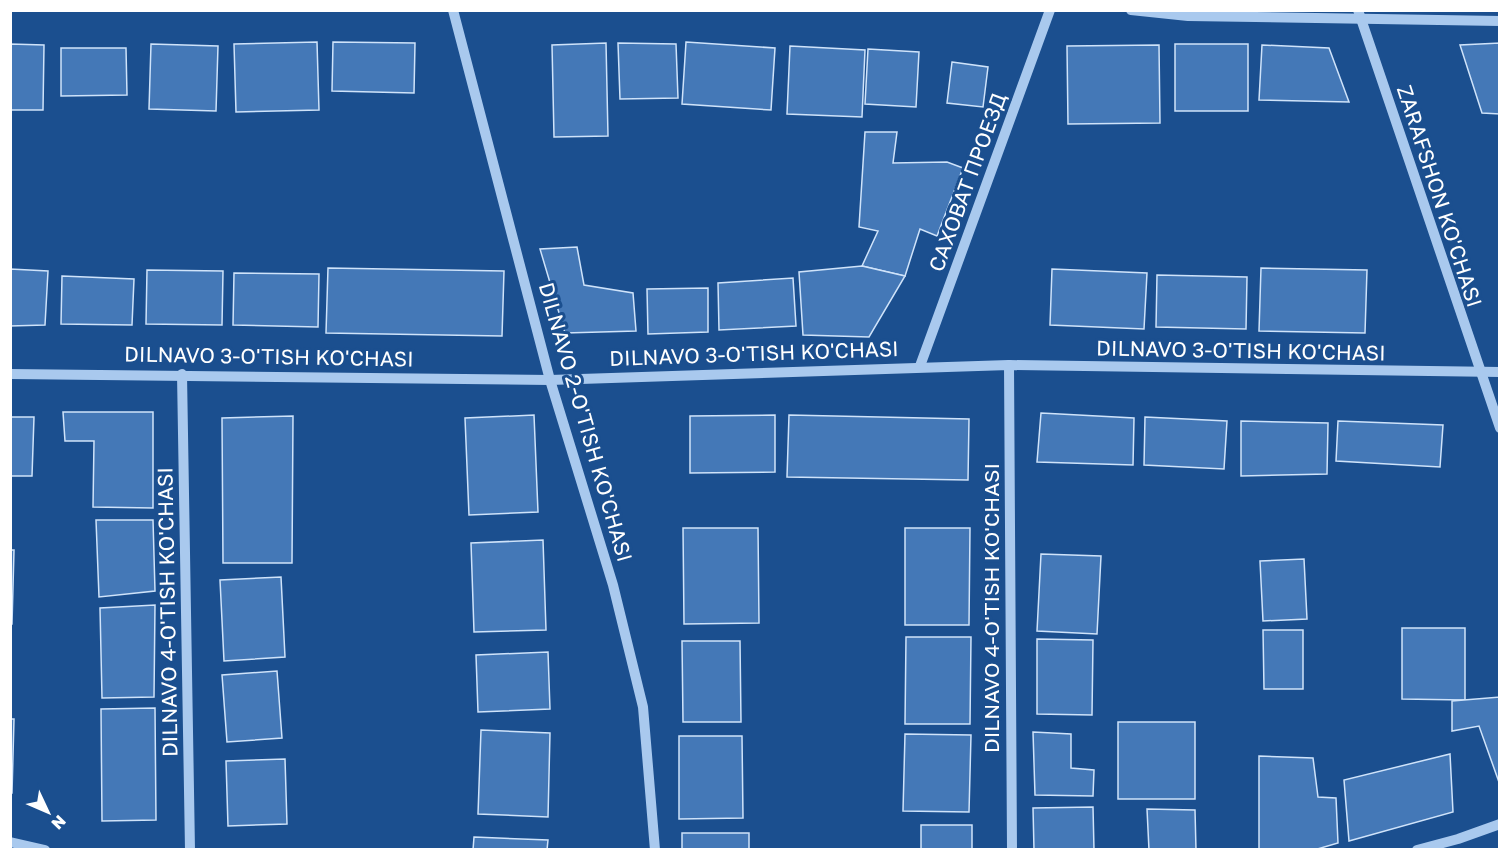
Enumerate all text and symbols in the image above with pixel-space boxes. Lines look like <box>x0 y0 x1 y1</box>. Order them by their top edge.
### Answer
street label: ZARAFSHON KO'CHASI <box>1392 82 1488 310</box>
street label: САХОВАТ ПРОЕЗД <box>923 89 1011 275</box>
street label: DILNAVO 2-O'TISH KO'CHASI <box>534 279 638 565</box>
street label: DILNAVO 3-O'TISH KO'CHASI <box>1096 334 1386 366</box>
street label: DILNAVO 3-O'TISH KO'CHASI <box>609 335 899 371</box>
street label: DILNAVO 3-O'TISH KO'CHASI <box>124 340 414 372</box>
street label: DILNAVO 4-O'TISH KO'CHASI <box>978 463 1004 753</box>
street label: DILNAVO 4-O'TISH KO'CHASI <box>151 467 183 757</box>
north arrow <box>18 782 78 842</box>
text: N <box>47 811 70 834</box>

